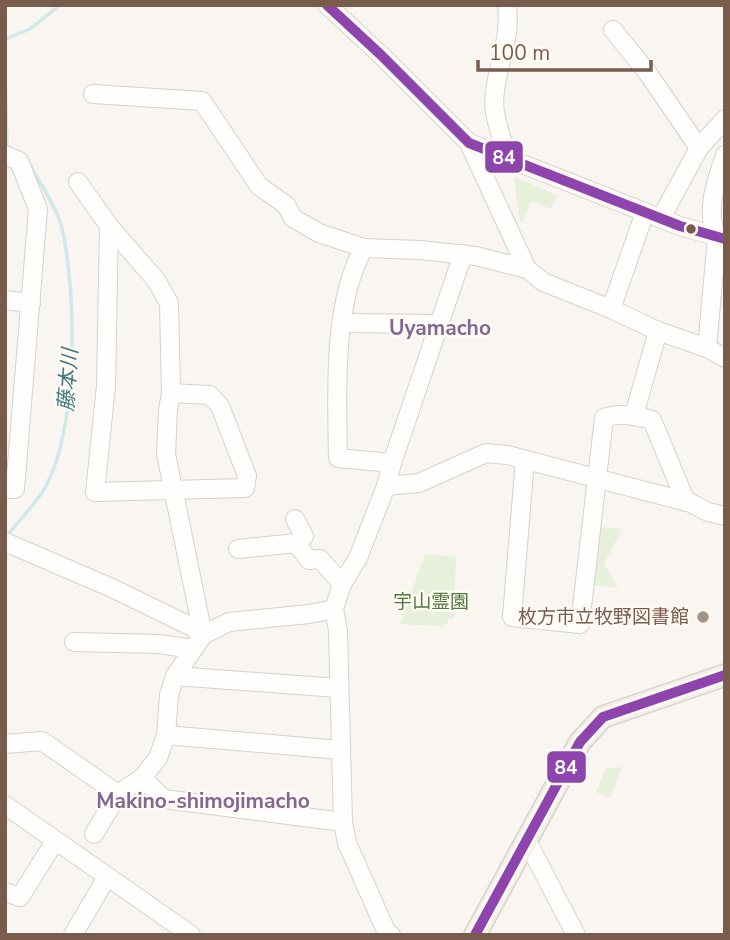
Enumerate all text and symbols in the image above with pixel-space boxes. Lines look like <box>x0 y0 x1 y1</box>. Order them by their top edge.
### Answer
scale bar <box>478 28 651 72</box>
text: 100 m <box>489 39 550 67</box>
line badge: 84 <box>484 140 524 174</box>
text: 84 <box>493 145 515 171</box>
unlabelled marker <box>684 222 698 236</box>
district label: Uyamacho <box>389 314 491 342</box>
water label: 藤本川 <box>52 346 84 412</box>
park label: 宇山霊園 <box>393 589 469 615</box>
place label: 枚方市立牧野図書館 <box>518 604 689 630</box>
marker: 枚方市立牧野図書館 <box>695 609 711 625</box>
line badge: 84 <box>546 750 587 784</box>
text: 84 <box>555 755 577 781</box>
district label: Makino-shimojimacho <box>96 787 310 815</box>

